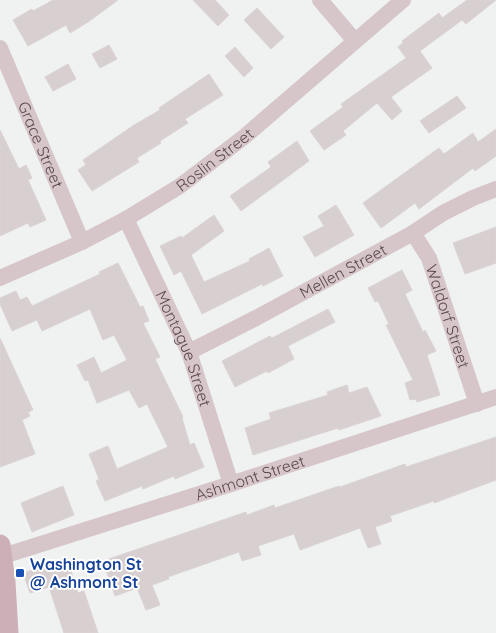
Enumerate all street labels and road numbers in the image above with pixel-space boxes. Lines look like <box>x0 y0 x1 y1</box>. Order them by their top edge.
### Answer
street label: Grace Street <box>14 98 68 191</box>
street label: Roslin Street <box>172 123 257 196</box>
street label: Mellen Street <box>296 239 390 303</box>
street label: Waldorf Street <box>422 262 475 371</box>
street label: Montague Street <box>151 287 216 409</box>
street label: Ashmont Street <box>193 450 307 505</box>

